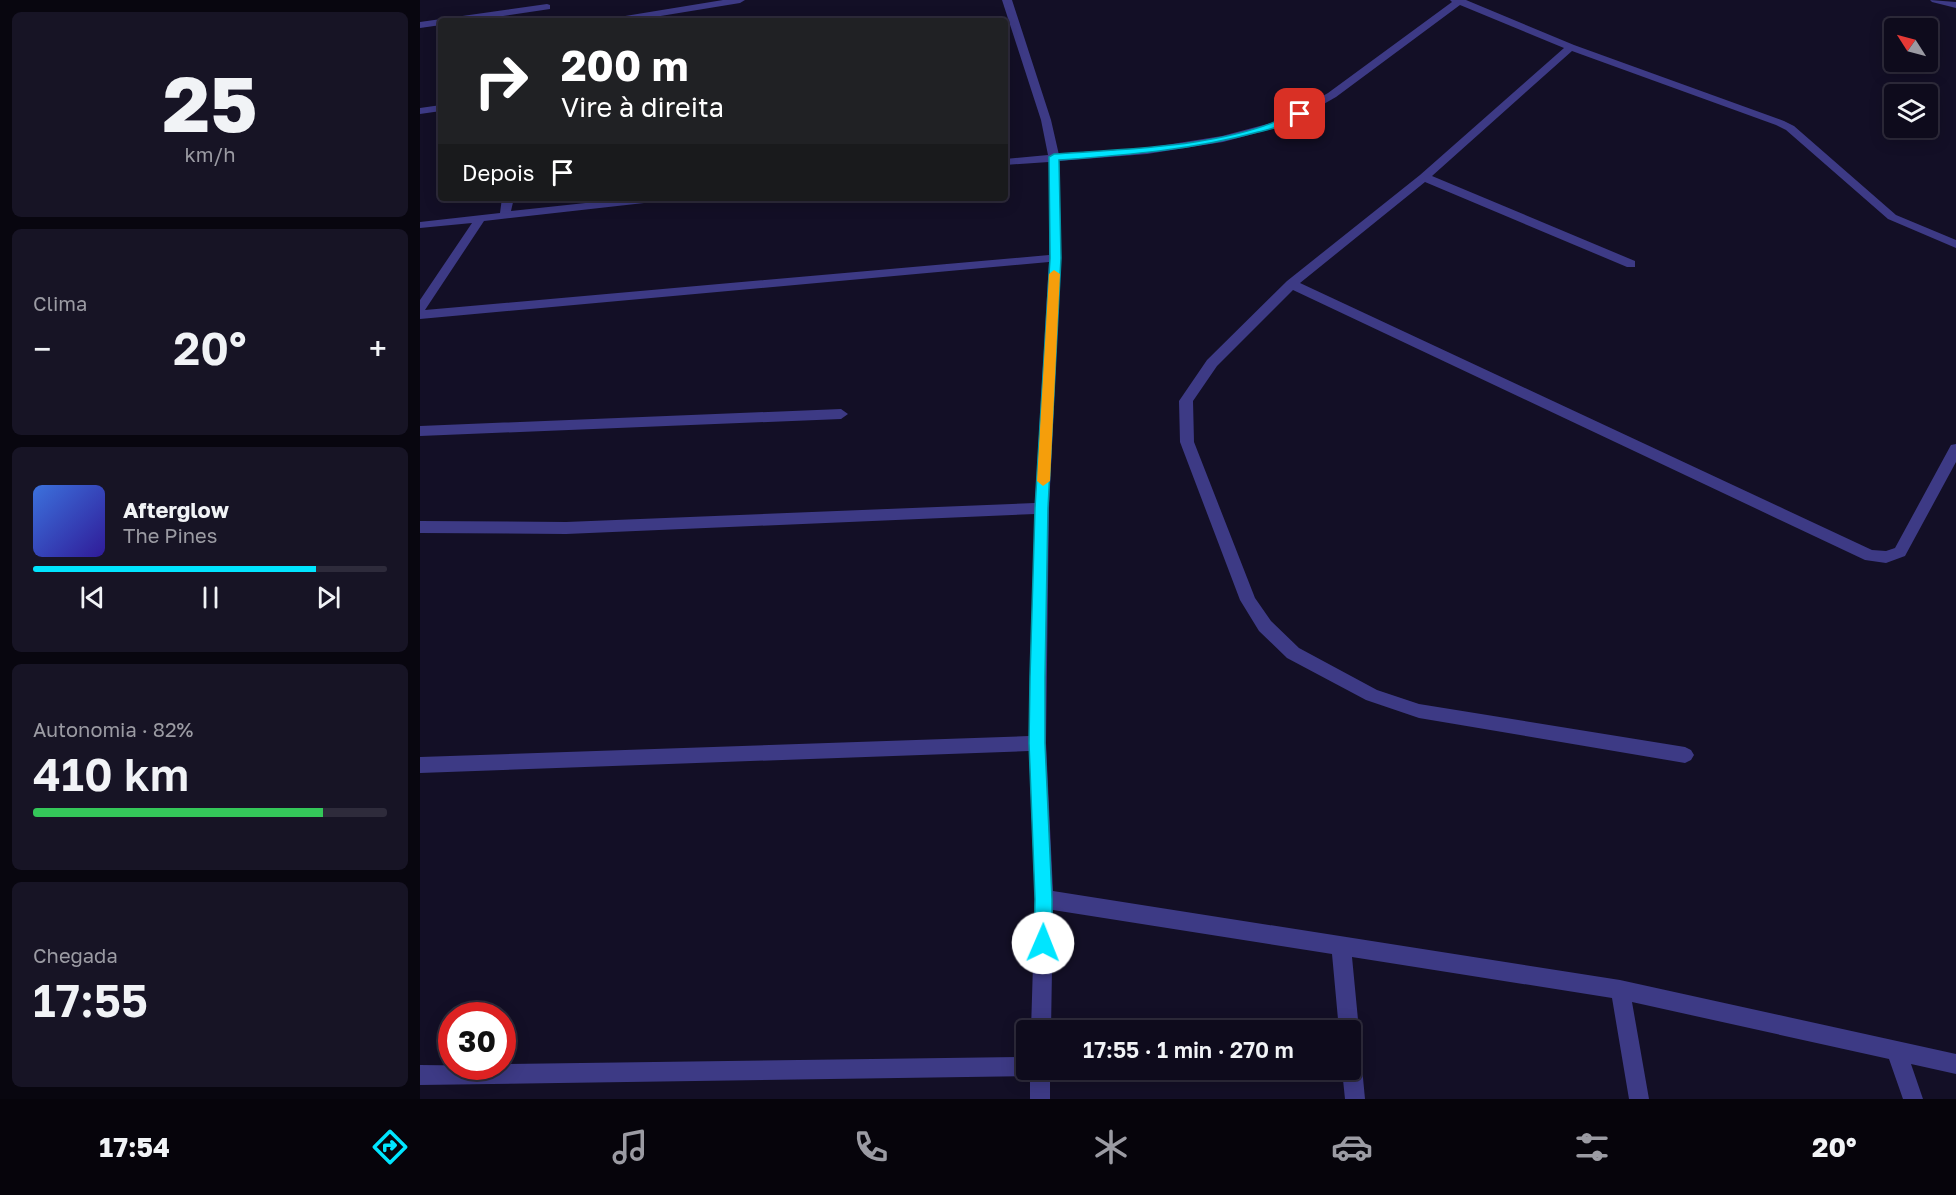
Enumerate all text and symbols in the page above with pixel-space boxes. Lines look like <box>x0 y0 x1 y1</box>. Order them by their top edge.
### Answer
north arrow <box>1884 18 1938 72</box>
map controls <box>1884 18 1938 138</box>
text: 200 m <box>561 40 688 90</box>
icon: right <box>462 42 540 120</box>
text: 25 <box>162 56 258 149</box>
button: layers <box>1884 84 1938 138</box>
pin <box>1274 88 1325 139</box>
text: Vire à direita <box>561 91 724 123</box>
icon: arrive <box>1283 97 1316 130</box>
text: km/h <box>185 142 235 166</box>
icon: arrive <box>546 156 579 189</box>
text: Depois <box>462 159 534 186</box>
text: Clima <box>33 291 87 315</box>
text: 20° <box>173 321 247 375</box>
text: − <box>33 329 51 368</box>
text: + <box>369 329 387 368</box>
text: Afterglow <box>123 496 229 523</box>
text: The Pines <box>123 523 217 547</box>
icon: previous <box>76 581 109 614</box>
icon: pause <box>194 581 227 614</box>
icon: next <box>312 581 345 614</box>
text: Autonomia · 82% <box>33 717 193 741</box>
text: 410 km <box>33 747 189 801</box>
position arrow <box>1011 911 1075 975</box>
text: Chegada <box>33 943 118 967</box>
text: 17:55 <box>33 973 148 1027</box>
speed limit sign: 30 <box>438 1002 516 1080</box>
text: 17:55 · 1 min · 270 m <box>1083 1036 1294 1063</box>
icon: directions <box>369 1126 411 1168</box>
icon: music <box>609 1126 651 1168</box>
icon: phone <box>850 1126 892 1168</box>
icon: climate <box>1090 1126 1132 1168</box>
icon: car <box>1331 1126 1373 1168</box>
icon: filters <box>1571 1126 1613 1168</box>
text: 17:54 <box>99 1131 170 1163</box>
text: 20° <box>1812 1131 1857 1163</box>

